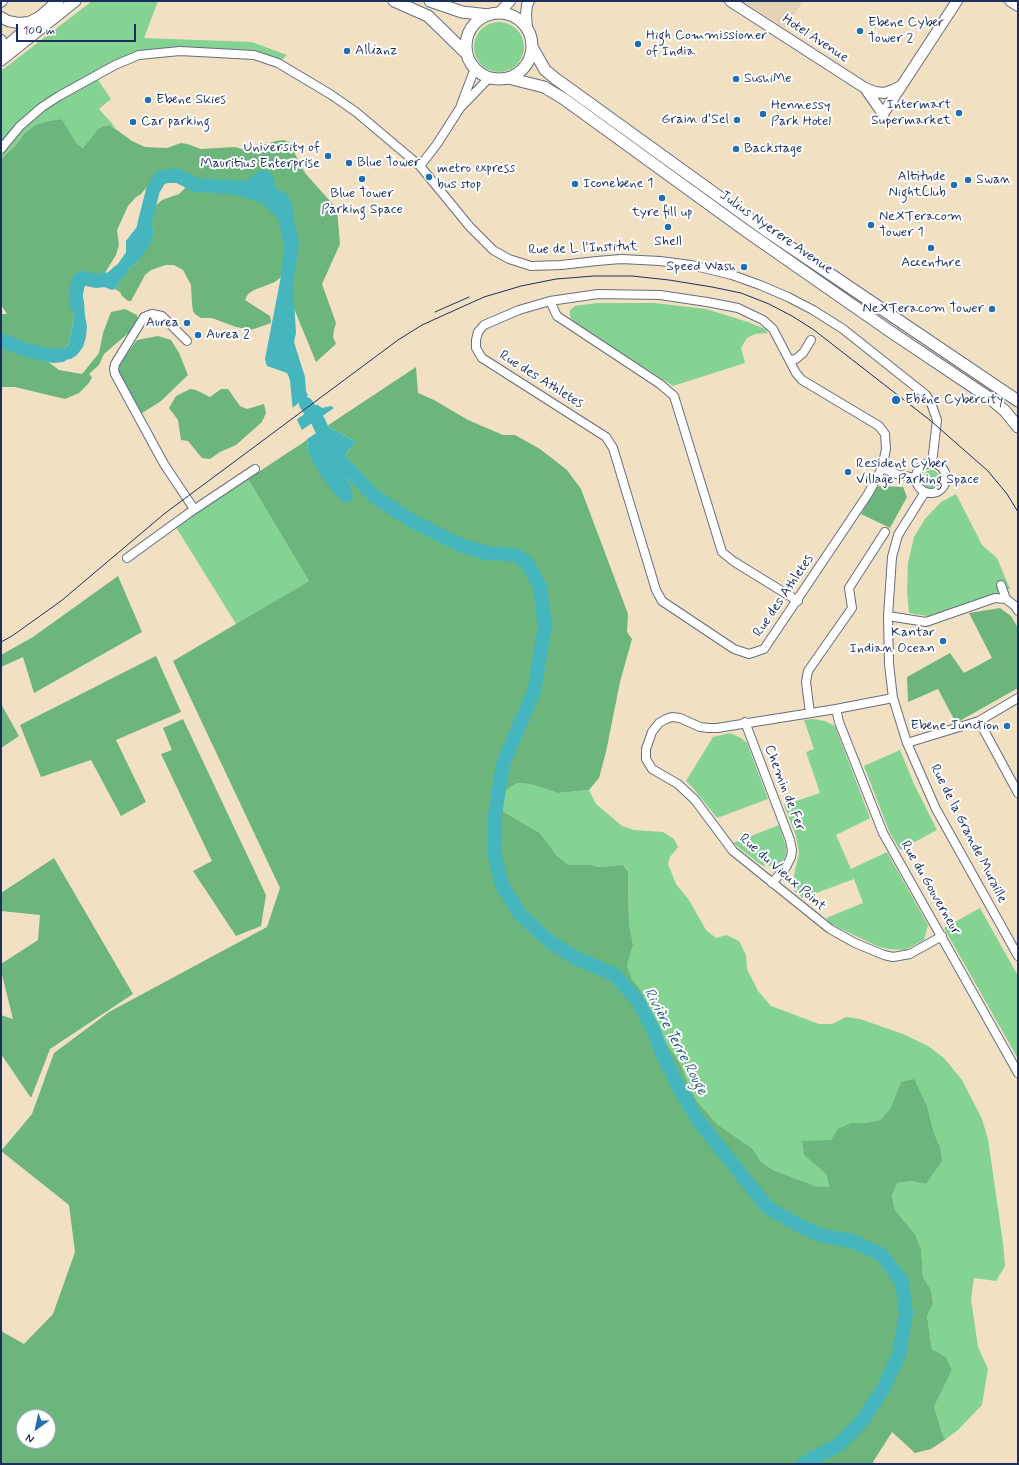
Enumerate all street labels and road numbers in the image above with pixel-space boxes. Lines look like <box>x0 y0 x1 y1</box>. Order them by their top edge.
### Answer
street label: Hotel Avenue <box>779 11 851 67</box>
street label: Julius Nyerere Avenue <box>716 188 836 278</box>
street label: Rue de L l'Institut <box>528 239 638 259</box>
street label: Rue des Athletes <box>496 347 586 413</box>
street label: Rue des Athletes <box>750 552 818 640</box>
street label: Chemin de Fer <box>760 743 808 833</box>
street label: Rue de la Grande Muraille <box>926 762 1010 906</box>
street label: Rue du Vieux Point <box>735 831 829 915</box>
street label: Rue du Gouverneur <box>896 838 964 938</box>

